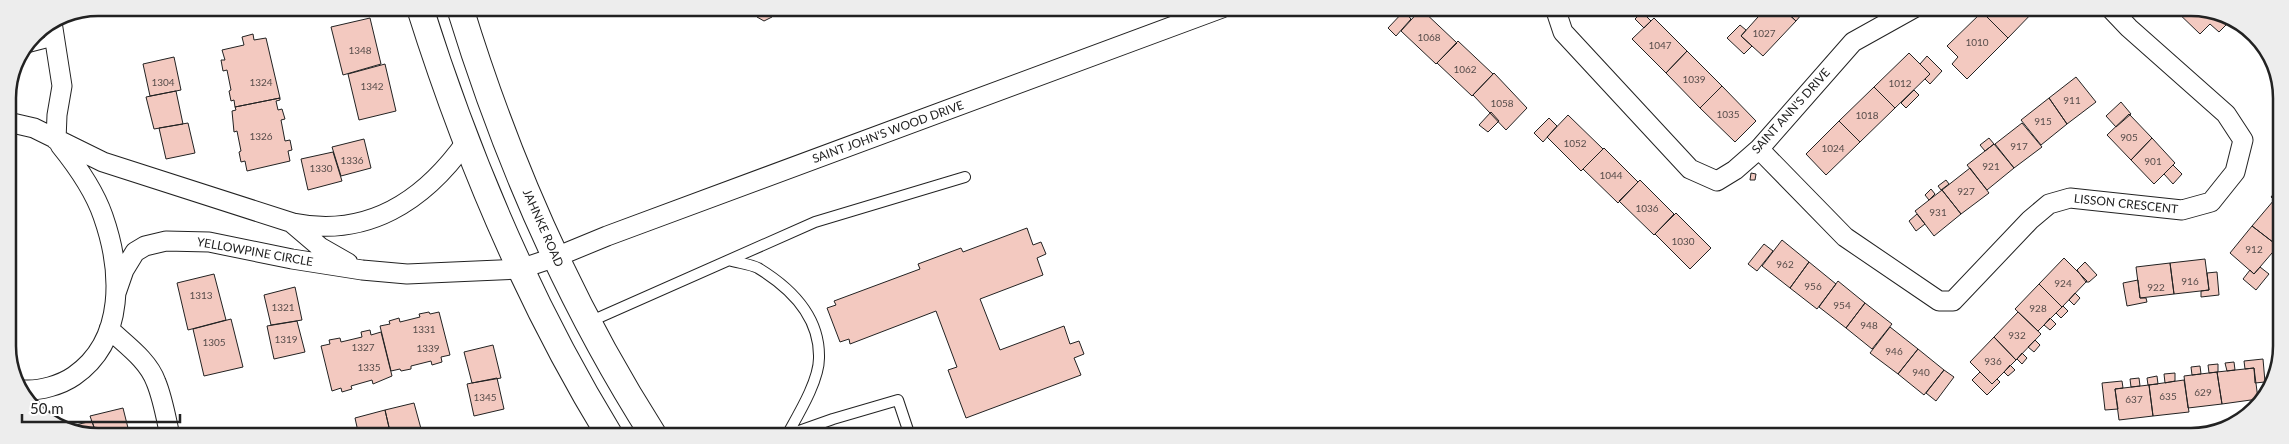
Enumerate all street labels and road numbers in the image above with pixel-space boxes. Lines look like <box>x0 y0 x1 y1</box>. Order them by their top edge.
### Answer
street label: SAINT ANN'S DRIVE <box>1748 65 1833 157</box>
street label: SAINT JOHN'S WOOD DRIVE <box>810 97 966 166</box>
street label: JAHNKE ROAD <box>520 187 567 269</box>
street label: LISSON CRESCENT <box>2073 191 2179 216</box>
street label: YELLOWPINE CIRCLE <box>196 234 315 269</box>

